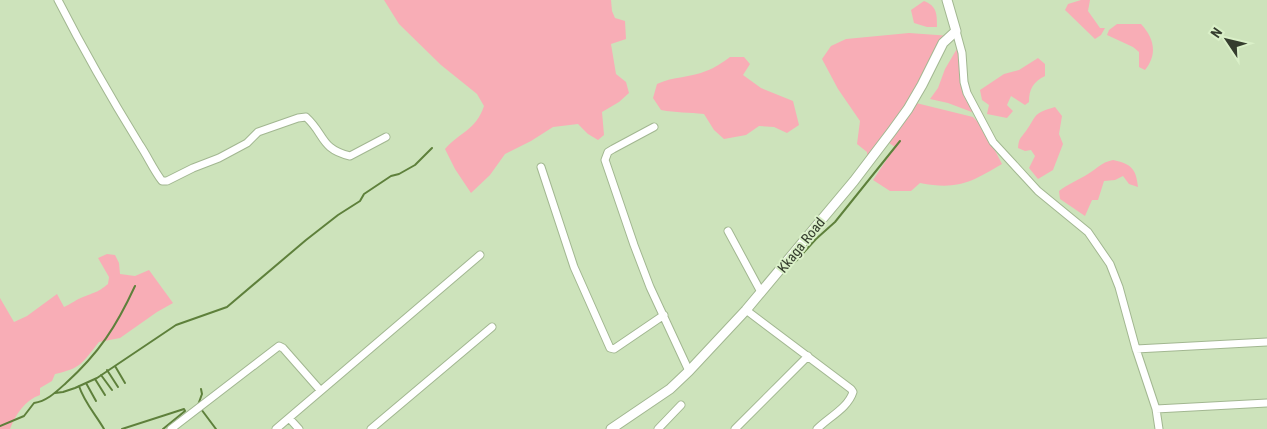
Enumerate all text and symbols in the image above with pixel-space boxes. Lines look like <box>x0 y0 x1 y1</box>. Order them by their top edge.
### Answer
north arrow <box>1202 15 1252 65</box>
text: N <box>1207 24 1225 41</box>
street label: Kkaga Road <box>774 214 828 276</box>

